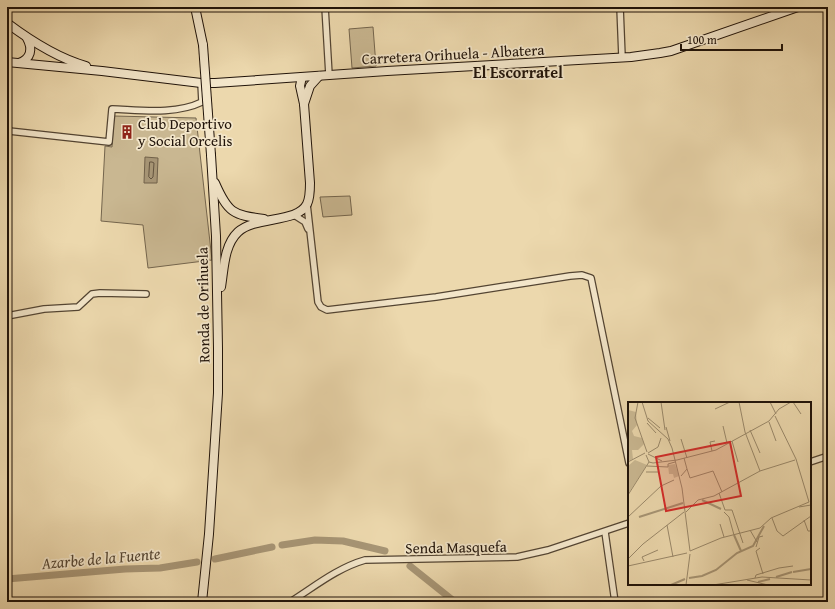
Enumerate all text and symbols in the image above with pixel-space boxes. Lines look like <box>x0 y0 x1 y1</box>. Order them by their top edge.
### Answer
scale bar <box>681 26 782 52</box>
text: 100 m <box>687 31 717 48</box>
street label: Carretera Orihuela - Albatera <box>361 39 545 69</box>
district label: El Escorratel <box>473 60 563 84</box>
place label: Club Deportivo y Social Orcelis <box>137 113 232 151</box>
building icon: Club Deportivo y Social Orcelis <box>119 124 135 140</box>
street label: Ronda de Orihuela <box>191 247 215 363</box>
inset map <box>628 402 811 585</box>
street label: Senda Masquefa <box>405 536 507 558</box>
water label: Azarbe de la Fuente <box>40 541 162 575</box>

